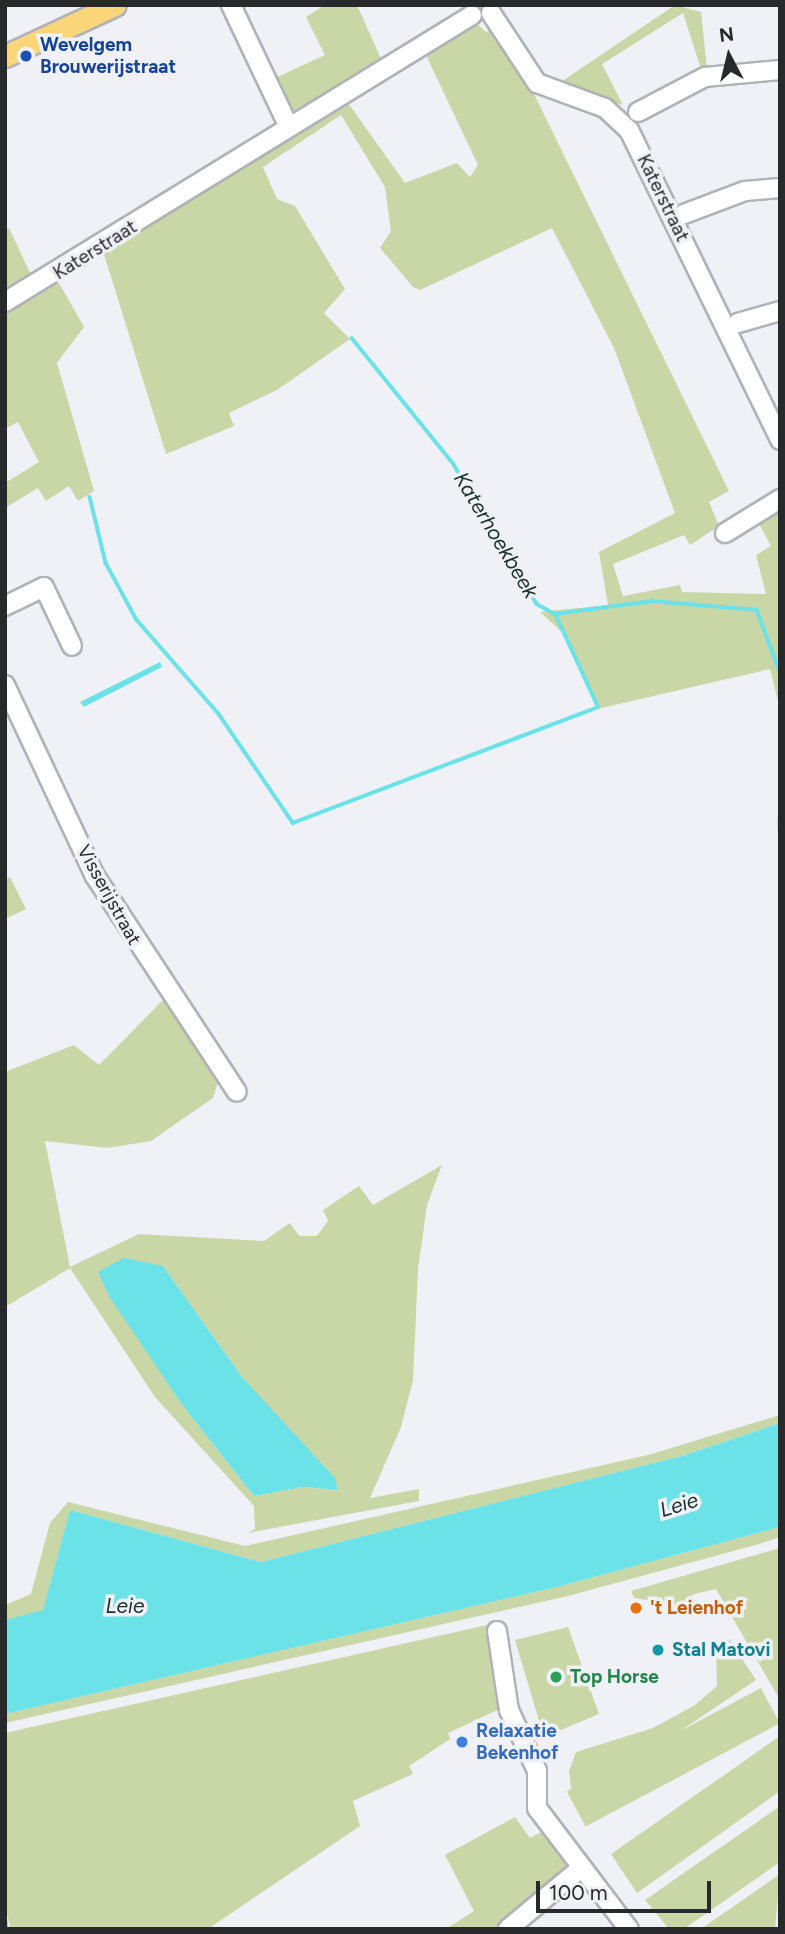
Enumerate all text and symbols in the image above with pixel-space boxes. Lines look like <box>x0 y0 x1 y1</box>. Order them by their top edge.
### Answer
north arrow <box>694 21 764 91</box>
text: N <box>718 22 735 47</box>
place label: Wevelgem Brouwerijstraat <box>40 34 176 78</box>
marker: Wevelgem Brouwerijstraat <box>18 48 34 64</box>
street label: Katerstraat <box>632 151 694 245</box>
street label: Katerstraat <box>49 215 141 285</box>
water label: Katerhoekbeek <box>448 467 544 603</box>
street label: Visserijstraat <box>72 841 146 949</box>
water label: Leie <box>657 1487 701 1523</box>
water label: Leie <box>106 1593 144 1619</box>
place label: 't Leienhof <box>650 1597 743 1619</box>
marker: 't Leienhof <box>628 1600 644 1616</box>
place label: Stal Matovi <box>672 1639 770 1661</box>
marker: Stal Matovi <box>650 1642 666 1658</box>
place label: Top Horse <box>570 1666 659 1688</box>
marker: Top Horse <box>548 1669 564 1685</box>
place label: Relaxatie Bekenhof <box>476 1720 559 1764</box>
marker: Relaxatie Bekenhof <box>454 1734 470 1750</box>
scale bar <box>540 1868 715 1912</box>
text: 100 m <box>549 1880 608 1905</box>

